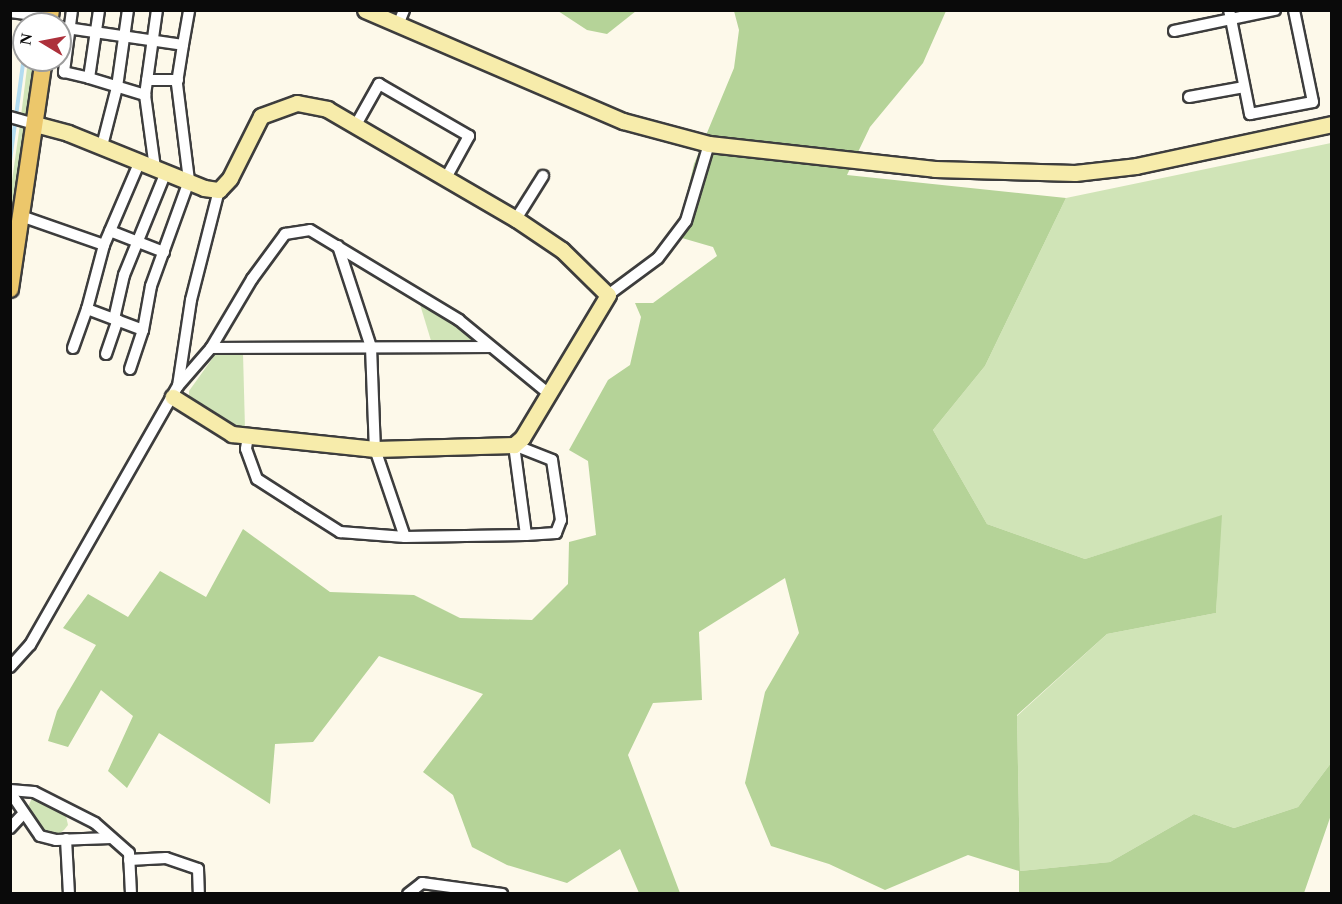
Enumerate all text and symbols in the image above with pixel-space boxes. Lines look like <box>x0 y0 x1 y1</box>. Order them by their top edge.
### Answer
north arrow <box>12 12 72 72</box>
text: N <box>16 32 35 46</box>

